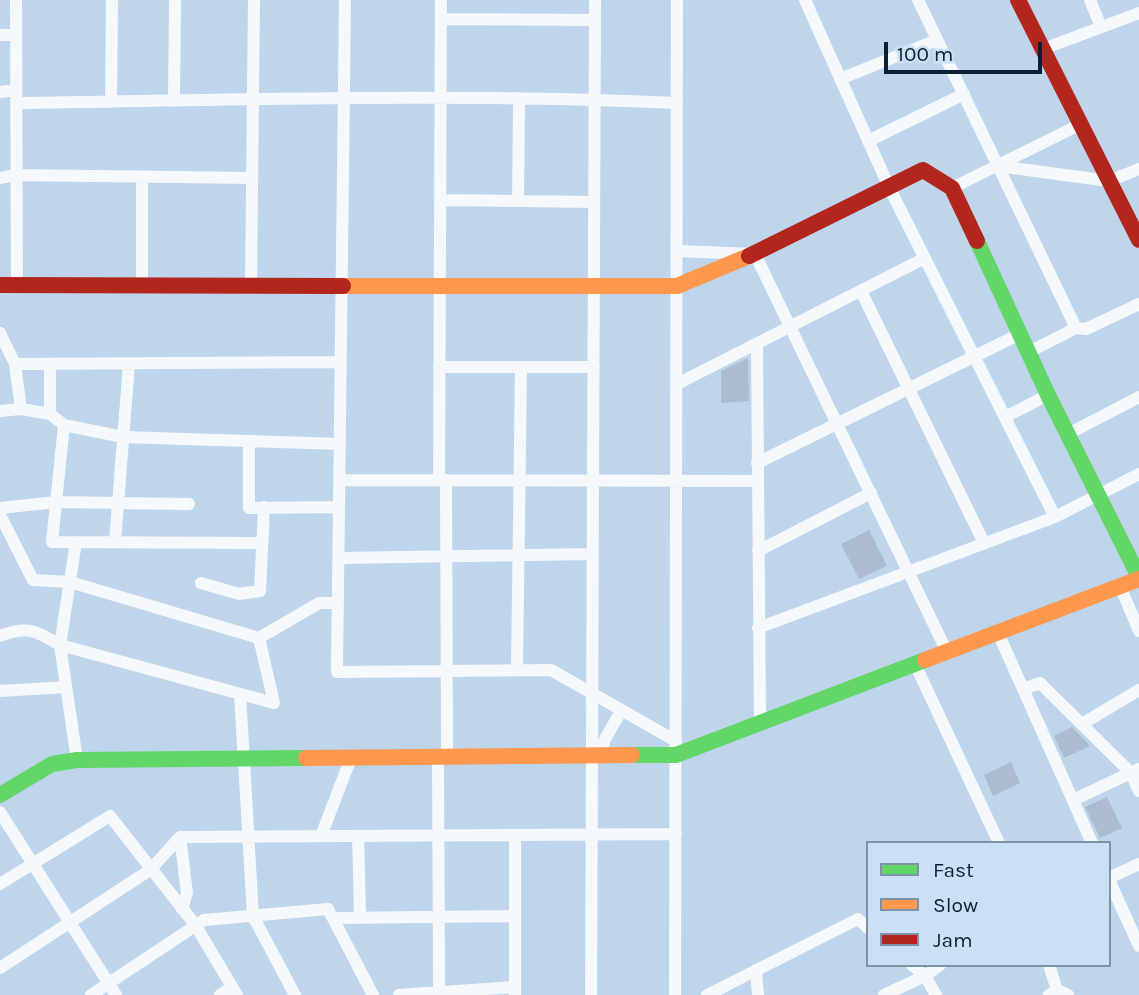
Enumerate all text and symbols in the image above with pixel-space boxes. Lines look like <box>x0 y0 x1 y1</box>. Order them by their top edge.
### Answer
scale bar <box>887 28 1044 72</box>
text: 100 m <box>897 42 954 66</box>
legend <box>866 841 1111 967</box>
text: Fast <box>933 858 974 882</box>
text: Slow <box>933 893 978 917</box>
text: Jam <box>933 928 973 952</box>

